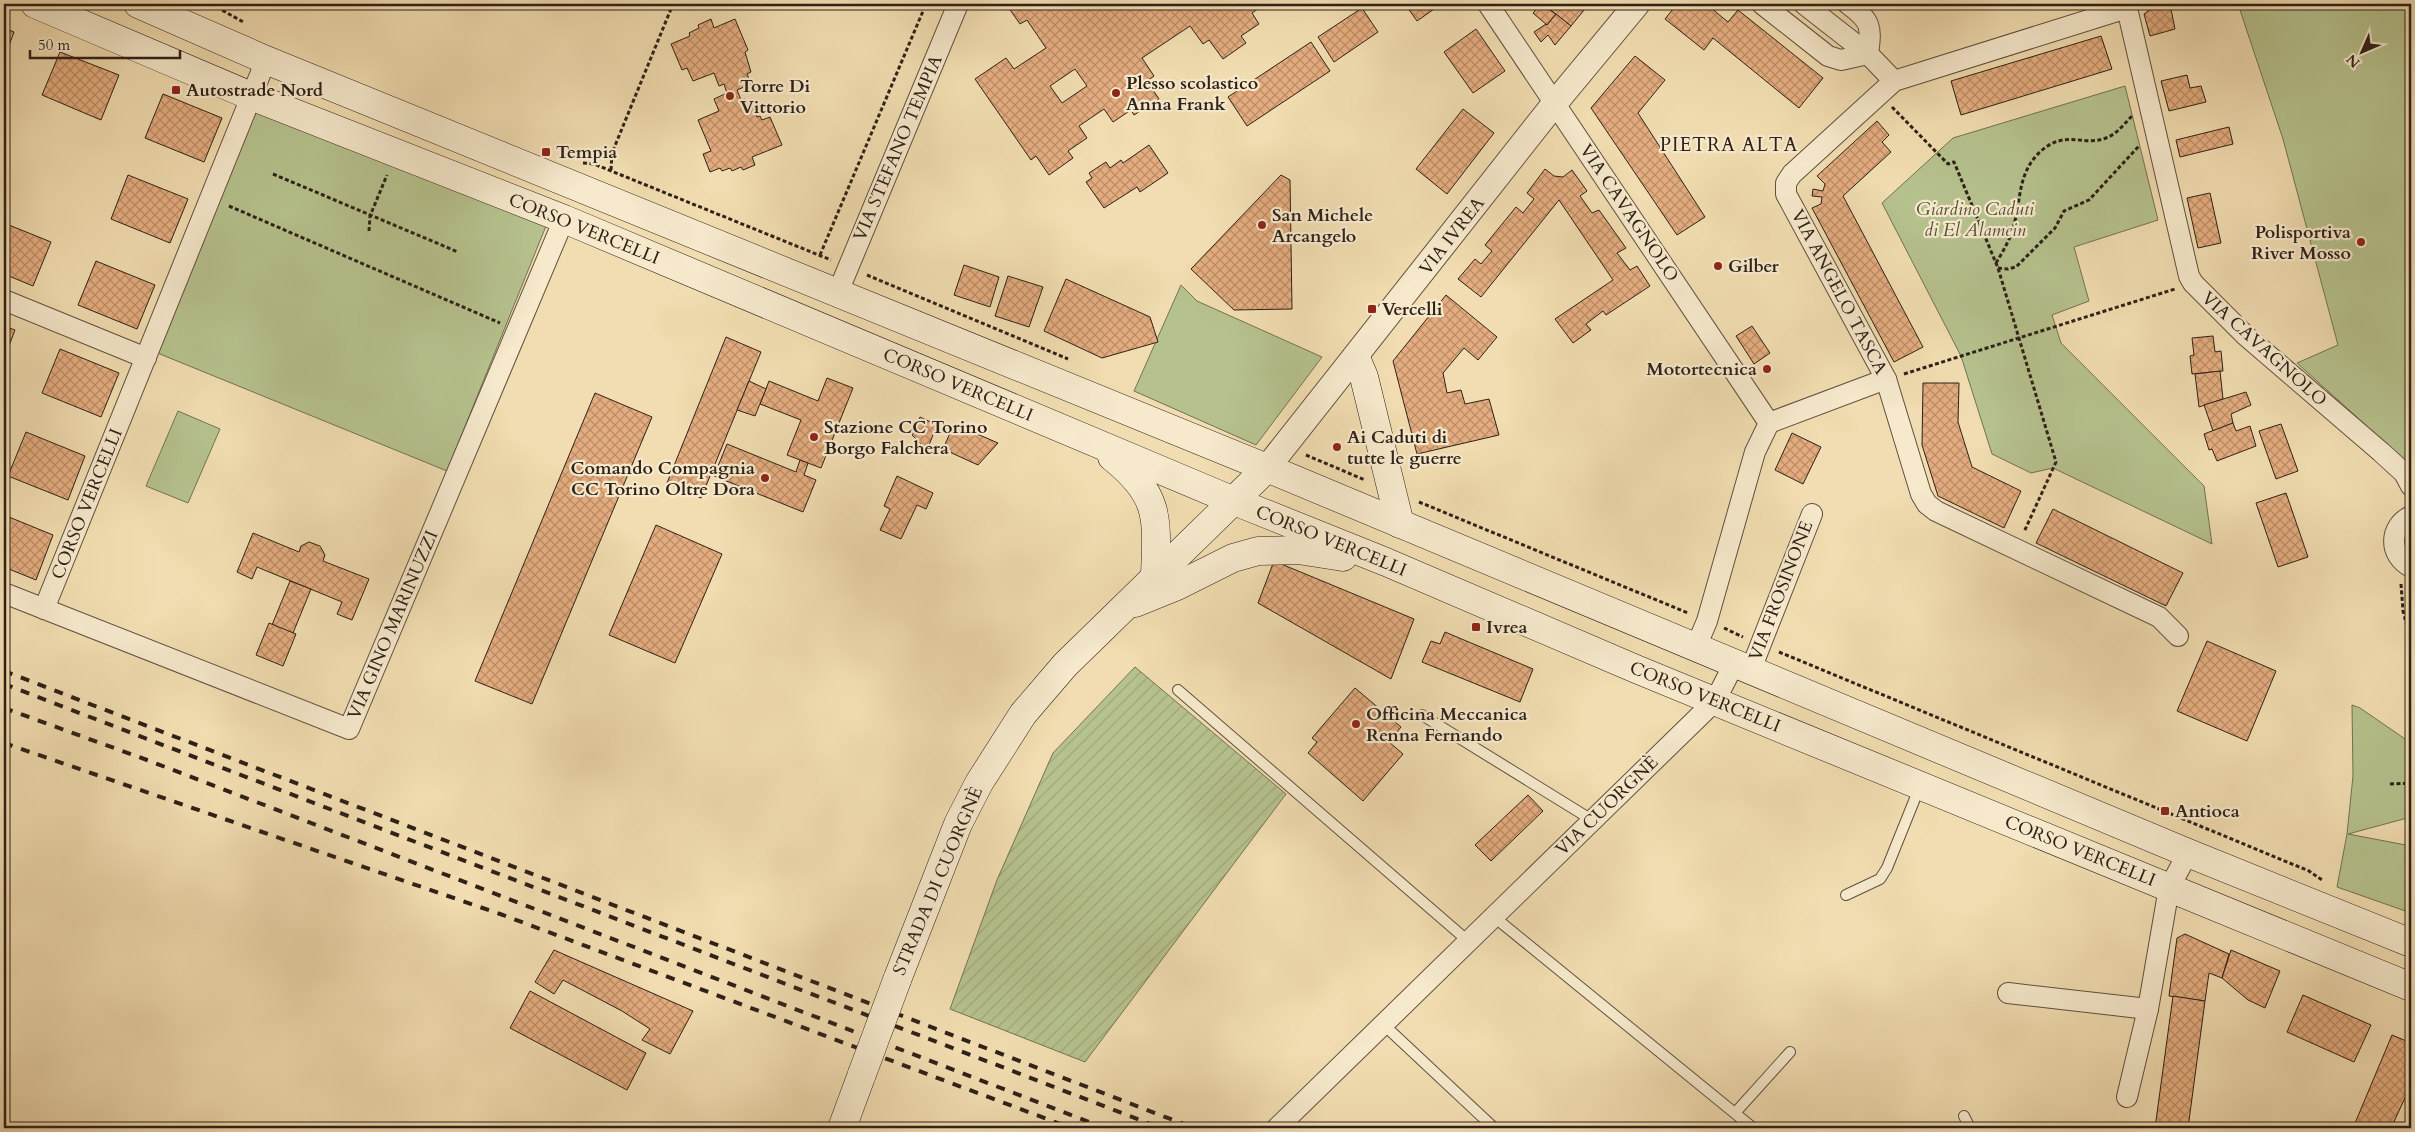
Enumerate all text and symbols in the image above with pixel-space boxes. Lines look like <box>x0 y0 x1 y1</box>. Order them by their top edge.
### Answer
scale bar <box>30 28 180 60</box>
north arrow <box>2338 28 2388 78</box>
text: 50 m <box>38 35 70 55</box>
text: N <box>2342 50 2364 72</box>
street label: VIA STEFANO TEMPIA <box>847 51 949 245</box>
place label: Plesso scolastico Anna Frank <box>1126 71 1258 117</box>
place label: Torre Di Vittorio <box>740 74 810 120</box>
place label: Autostrade Nord <box>186 78 324 103</box>
marker: Autostrade Nord <box>170 84 182 96</box>
marker: Plesso scolastico Anna Frank <box>1110 87 1122 99</box>
marker: Torre Di Vittorio <box>724 90 736 102</box>
district label: PIETRA ALTA <box>1660 132 1798 158</box>
street label: VIA CAVAGNOLO <box>1574 139 1684 287</box>
place label: Tempia <box>556 140 617 165</box>
marker: Tempia <box>540 146 552 158</box>
street label: CORSO VERCELLI <box>505 187 663 271</box>
street label: VIA IVREA <box>1414 192 1491 280</box>
park label: Giardino Caduti di El Alamein <box>1916 197 2035 243</box>
place label: San Michele Arcangelo <box>1272 203 1373 249</box>
street label: VIA ANGELO TASCA <box>1785 205 1893 379</box>
marker: San Michele Arcangelo <box>1256 219 1268 231</box>
place label: Polisportiva River Mosso <box>2251 220 2351 266</box>
marker: Polisportiva River Mosso <box>2355 236 2367 248</box>
place label: Gilber <box>1728 254 1780 279</box>
marker: Gilber <box>1712 260 1724 272</box>
street label: VIA CAVAGNOLO <box>2196 286 2332 412</box>
place label: Vercelli <box>1382 297 1443 322</box>
marker: Vercelli <box>1366 303 1378 315</box>
street label: CORSO VERCELLI <box>879 342 1037 428</box>
place label: Motortecnica <box>1646 357 1757 382</box>
marker: Motortecnica <box>1761 363 1773 375</box>
place label: Stazione CC Torino Borgo Falchera <box>824 415 987 461</box>
street label: CORSO VERCELLI <box>45 425 129 583</box>
place label: Ai Caduti di tutte le guerre <box>1347 425 1462 471</box>
marker: Stazione CC Torino Borgo Falchera <box>808 431 820 443</box>
marker: Ai Caduti di tutte le guerre <box>1331 441 1343 453</box>
place label: Comando Compagnia CC Torino Oltre Dora <box>571 456 755 502</box>
marker: Comando Compagnia CC Torino Oltre Dora <box>759 472 771 484</box>
street label: CORSO VERCELLI <box>1252 499 1410 583</box>
street label: VIA FROSINONE <box>1743 518 1819 664</box>
street label: VIA GINO MARINUZZI <box>342 527 444 723</box>
place label: Ivrea <box>1486 615 1528 640</box>
marker: Ivrea <box>1470 621 1482 633</box>
street label: CORSO VERCELLI <box>1626 655 1784 739</box>
place label: Officina Meccanica Renna Fernando <box>1366 702 1528 748</box>
marker: Officina Meccanica Renna Fernando <box>1350 718 1362 730</box>
street label: VIA CUORGNÈ <box>1550 750 1664 862</box>
street label: STRADA DI CUORGNÈ <box>887 783 989 979</box>
place label: Antioca <box>2175 799 2240 824</box>
marker: Antioca <box>2159 805 2171 817</box>
street label: CORSO VERCELLI <box>2001 809 2159 893</box>

